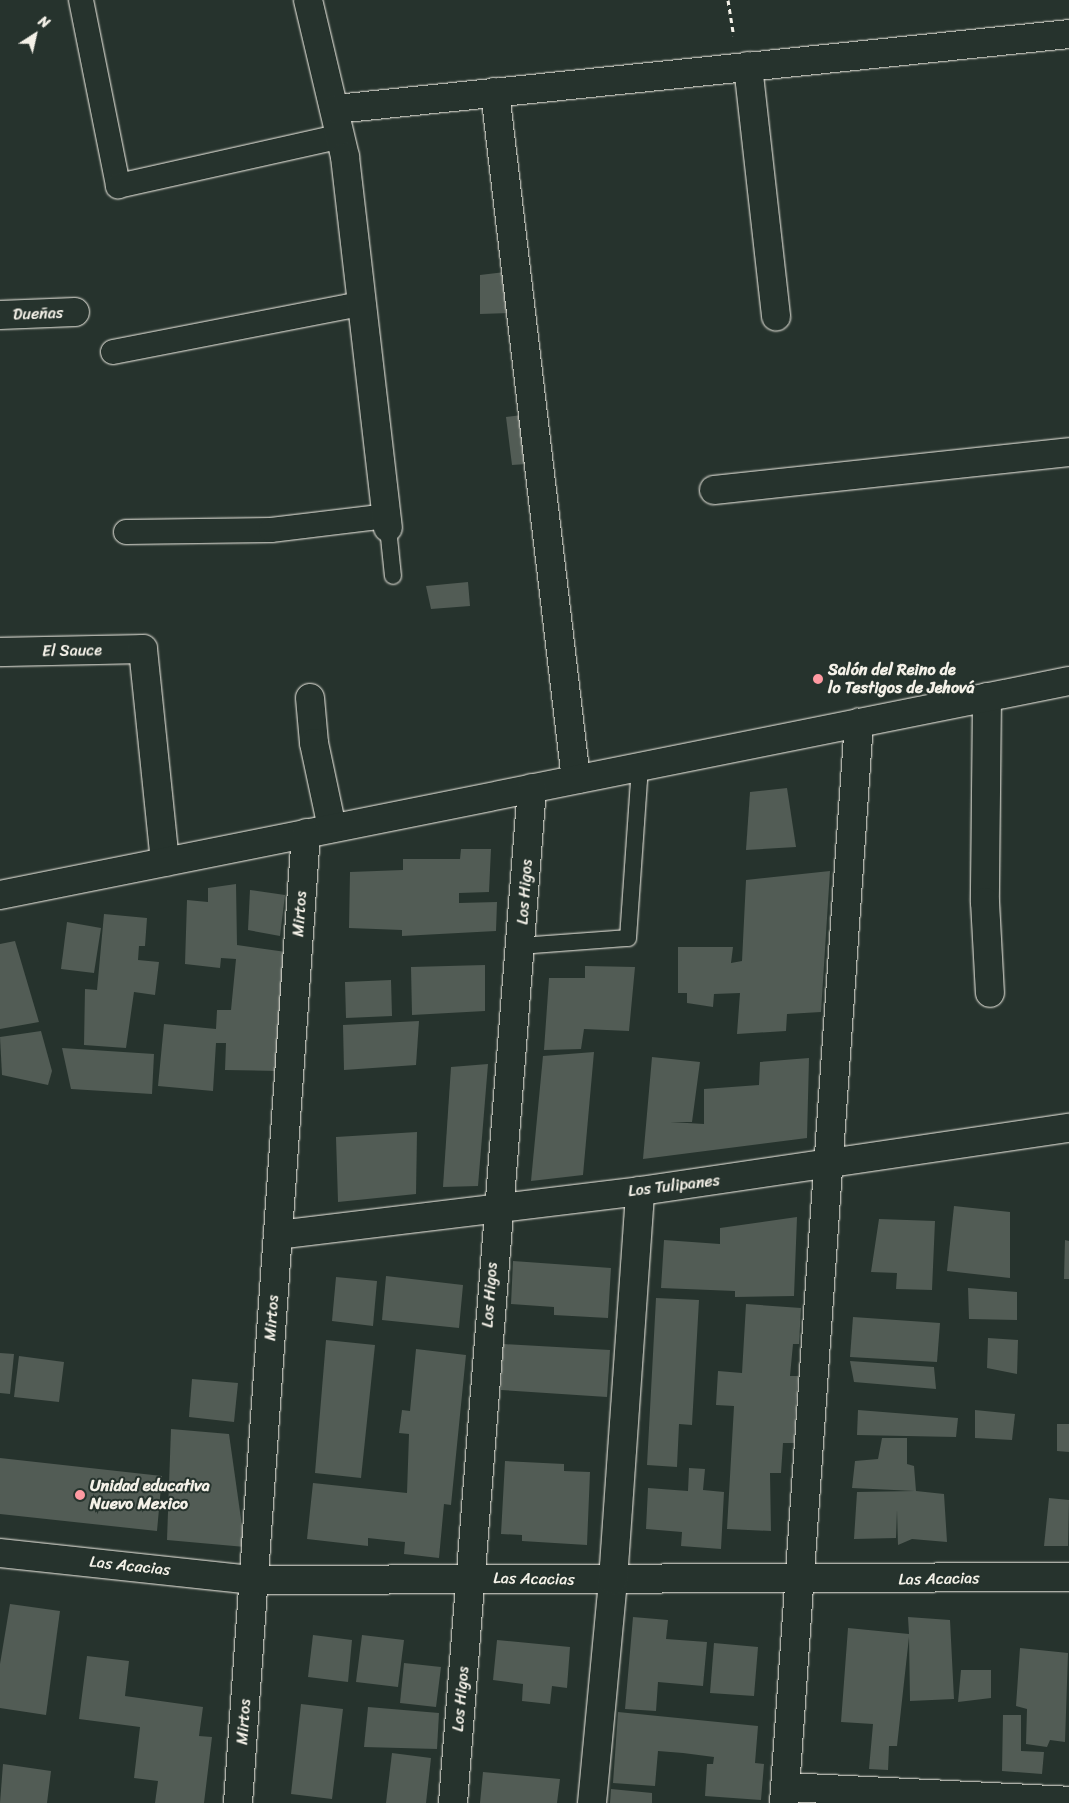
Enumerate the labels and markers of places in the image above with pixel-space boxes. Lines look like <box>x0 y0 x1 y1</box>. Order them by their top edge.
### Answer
place label: Salón del Reino de lo Testigos de Jehová <box>828 660 975 698</box>
marker: Salón del Reino de lo Testigos de Jehová <box>812 673 824 685</box>
place label: Unidad educativa Nuevo Mexico <box>90 1476 210 1514</box>
marker: Unidad educativa Nuevo Mexico <box>74 1489 86 1501</box>

